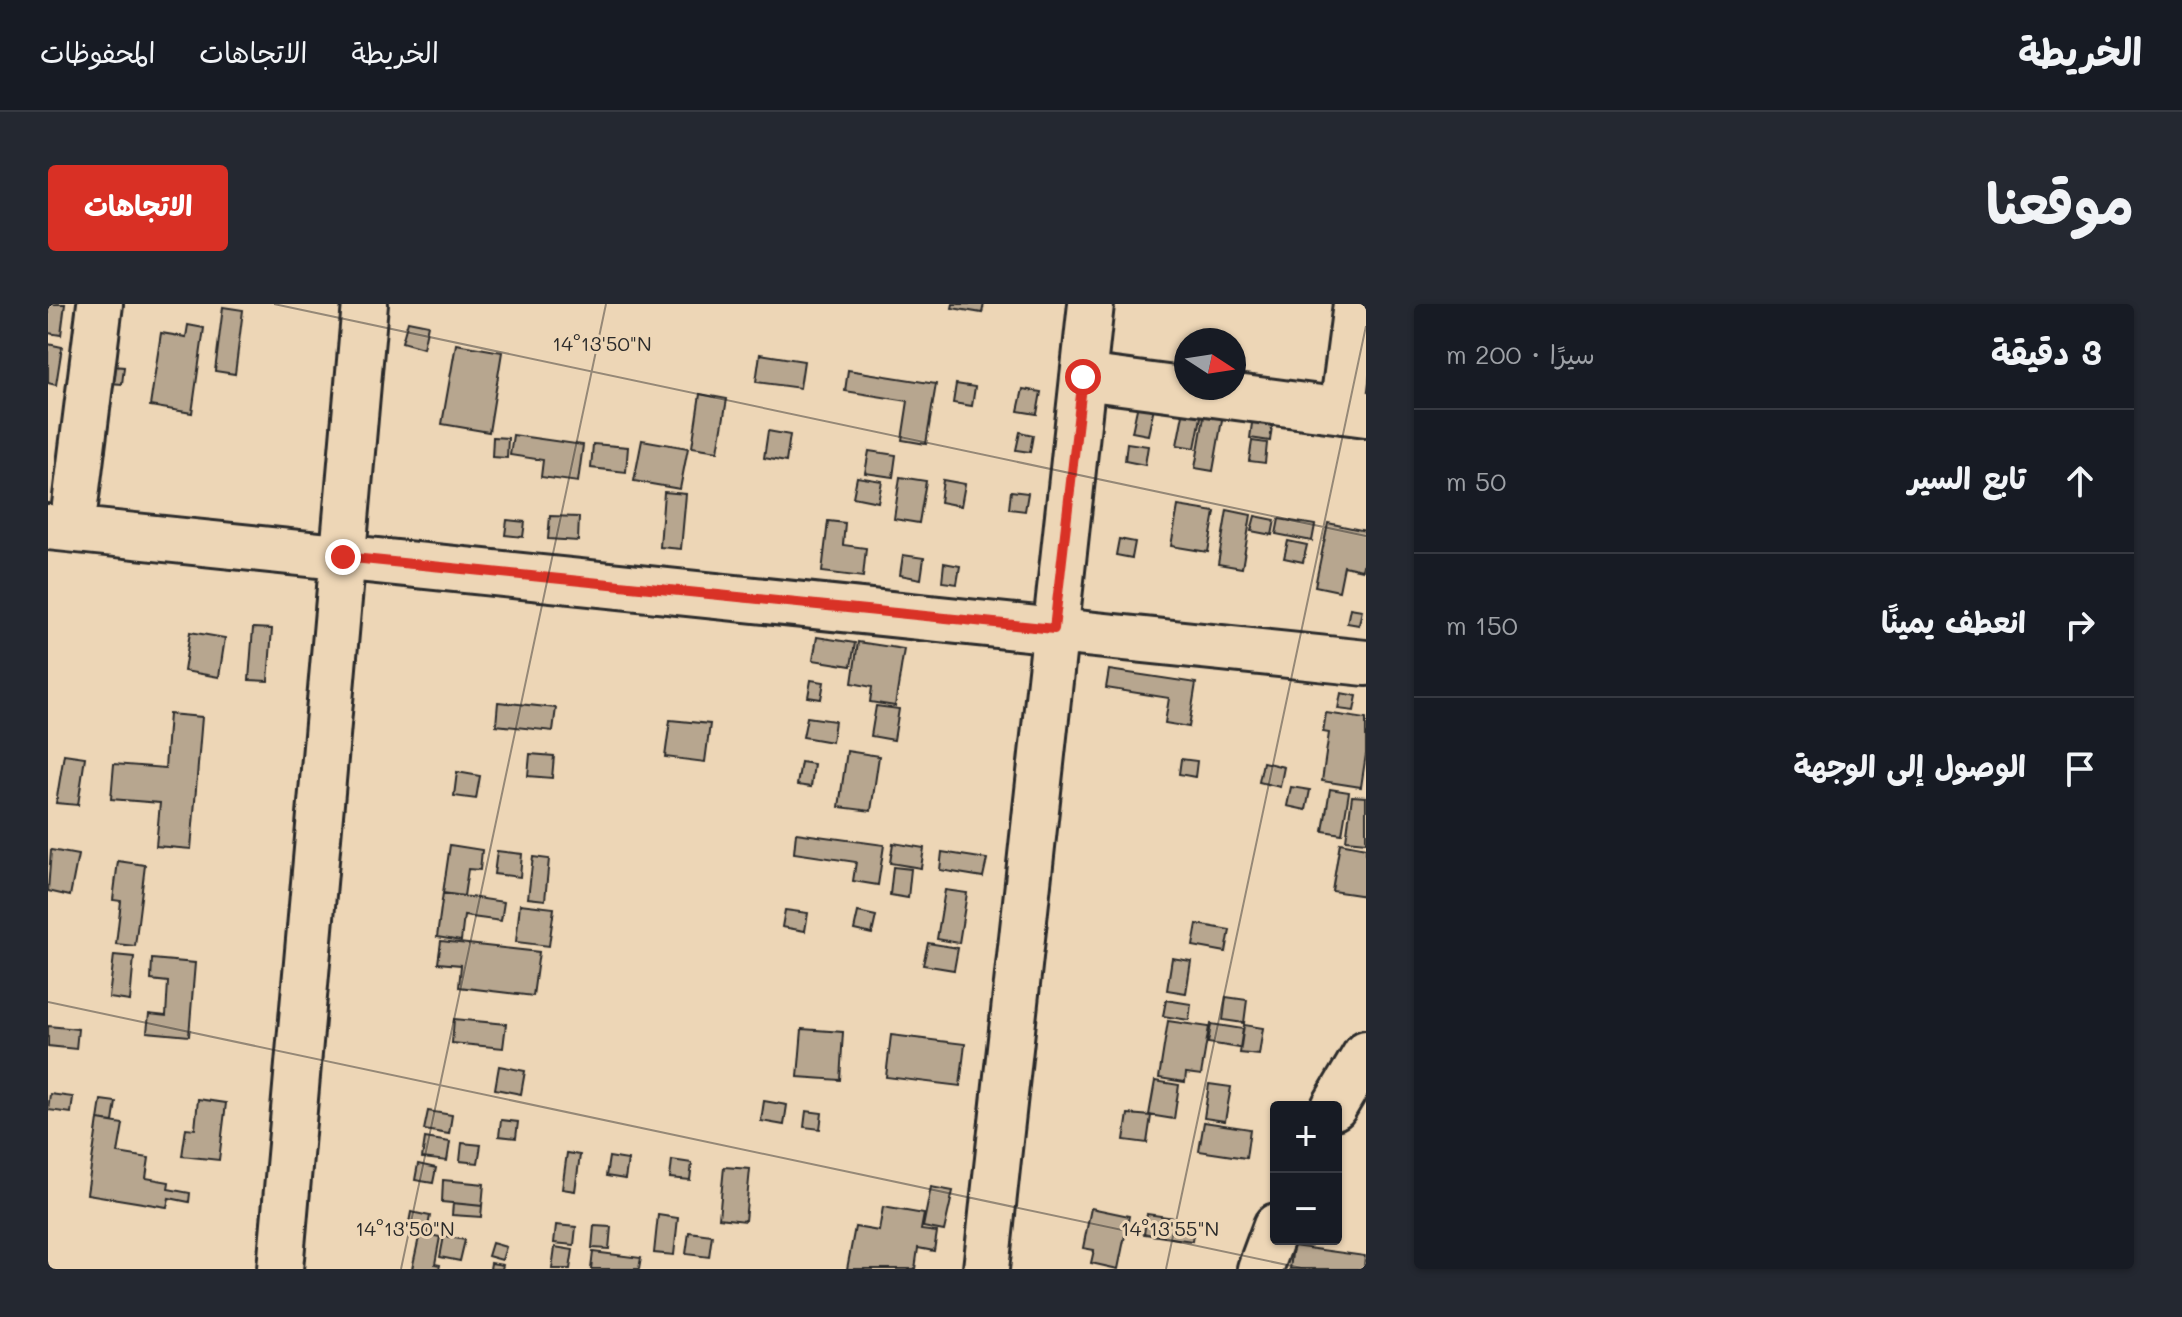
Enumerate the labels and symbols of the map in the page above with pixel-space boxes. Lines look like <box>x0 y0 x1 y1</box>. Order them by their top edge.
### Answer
north arrow <box>1174 328 1246 400</box>
text: 14°13'50"N <box>552 330 652 356</box>
route start <box>1065 359 1101 395</box>
route end <box>325 539 361 575</box>
text: 14°13'50"N <box>355 1215 455 1241</box>
text: 14°13'55"N <box>1121 1215 1219 1241</box>

